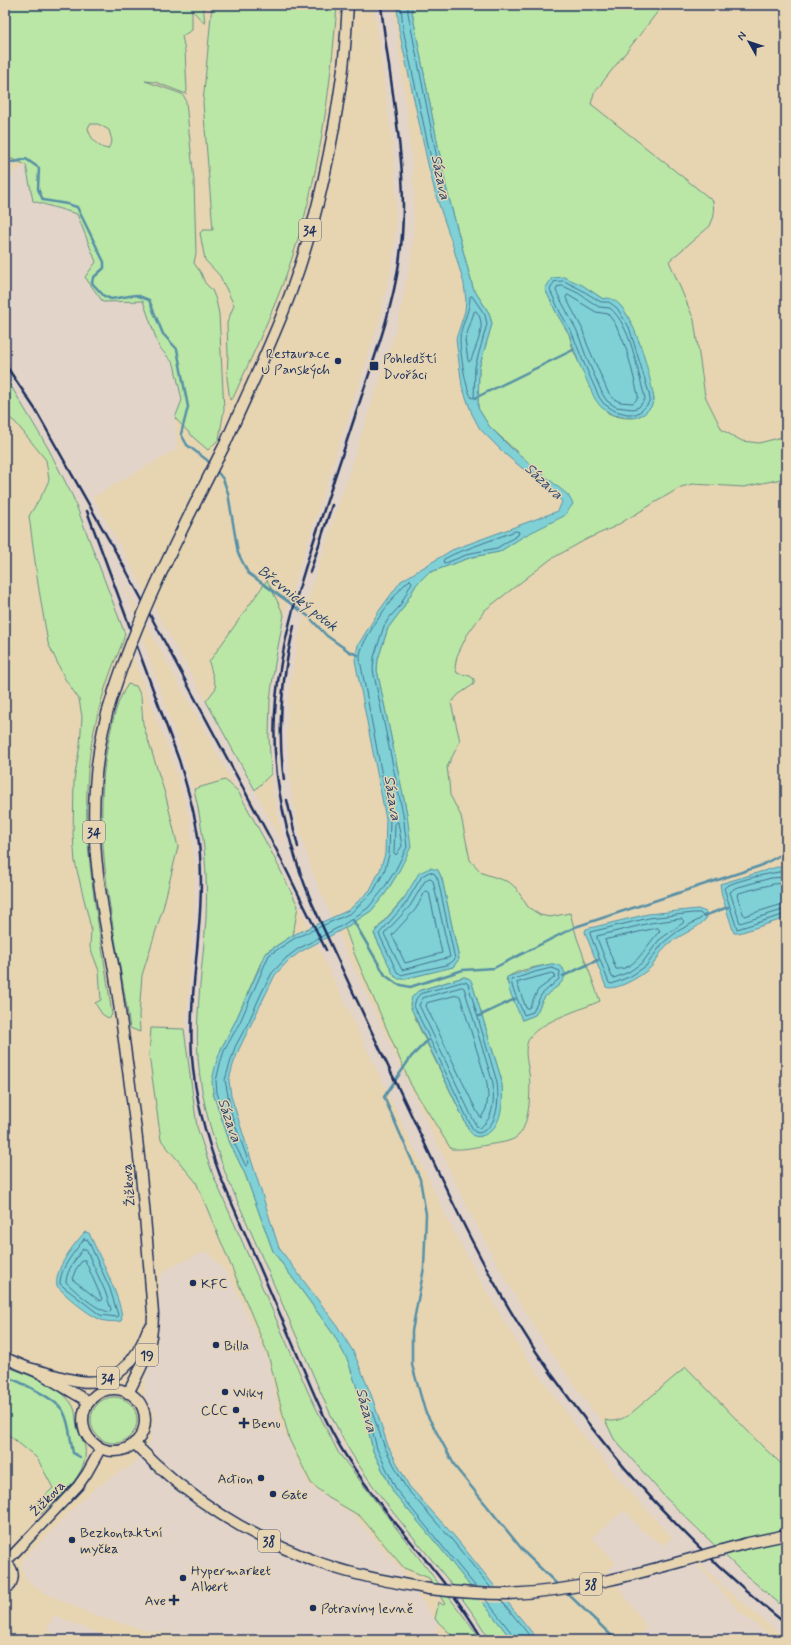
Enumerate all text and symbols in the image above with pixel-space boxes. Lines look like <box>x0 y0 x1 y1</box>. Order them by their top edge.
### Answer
north arrow <box>729 22 769 62</box>
text: N <box>734 29 750 44</box>
water label: Sázava <box>426 153 455 202</box>
road number: 34 <box>299 219 321 241</box>
place label: Restaurace U Panských <box>261 345 330 379</box>
place label: Pohledští Dvořáci <box>383 350 437 384</box>
marker: Restaurace U Panských <box>333 356 343 366</box>
marker: Pohledští Dvořáci <box>368 360 380 372</box>
water label: Sázava <box>520 459 567 505</box>
water label: Břevnický potok <box>253 561 342 637</box>
water label: Sázava <box>379 774 406 823</box>
road number: 34 <box>83 821 105 843</box>
water label: Sázava <box>212 1096 246 1146</box>
street label: Žižkova <box>118 1163 140 1207</box>
place label: KFC <box>201 1275 227 1293</box>
marker: KFC <box>188 1278 198 1288</box>
place label: Billa <box>224 1337 249 1355</box>
marker: Billa <box>211 1340 221 1350</box>
road number: 19 <box>136 1344 158 1366</box>
road number: 34 <box>97 1367 119 1389</box>
place label: Wiky <box>233 1384 263 1402</box>
water label: Sázava <box>351 1386 382 1435</box>
marker: Wiky <box>220 1387 230 1397</box>
place label: CCC <box>201 1402 228 1420</box>
marker: CCC <box>231 1405 241 1415</box>
place label: Benu <box>252 1415 281 1433</box>
marker: Benu <box>239 1418 249 1428</box>
place label: Action <box>217 1470 253 1488</box>
marker: Action <box>256 1473 266 1483</box>
street label: Žižkova <box>26 1477 69 1521</box>
place label: Gate <box>281 1486 308 1504</box>
marker: Gate <box>268 1489 278 1499</box>
place label: Bezkontaktní myčka <box>80 1524 163 1558</box>
road number: 38 <box>258 1530 280 1552</box>
marker: Bezkontaktní myčka <box>67 1535 77 1545</box>
place label: Hypermarket Albert <box>191 1562 271 1596</box>
marker: Hypermarket Albert <box>178 1573 188 1583</box>
road number: 38 <box>580 1573 602 1595</box>
place label: Ave <box>145 1592 166 1610</box>
marker: Ave <box>169 1595 179 1605</box>
place label: Potraviny levně <box>321 1600 414 1618</box>
marker: Potraviny levně <box>308 1603 318 1613</box>

